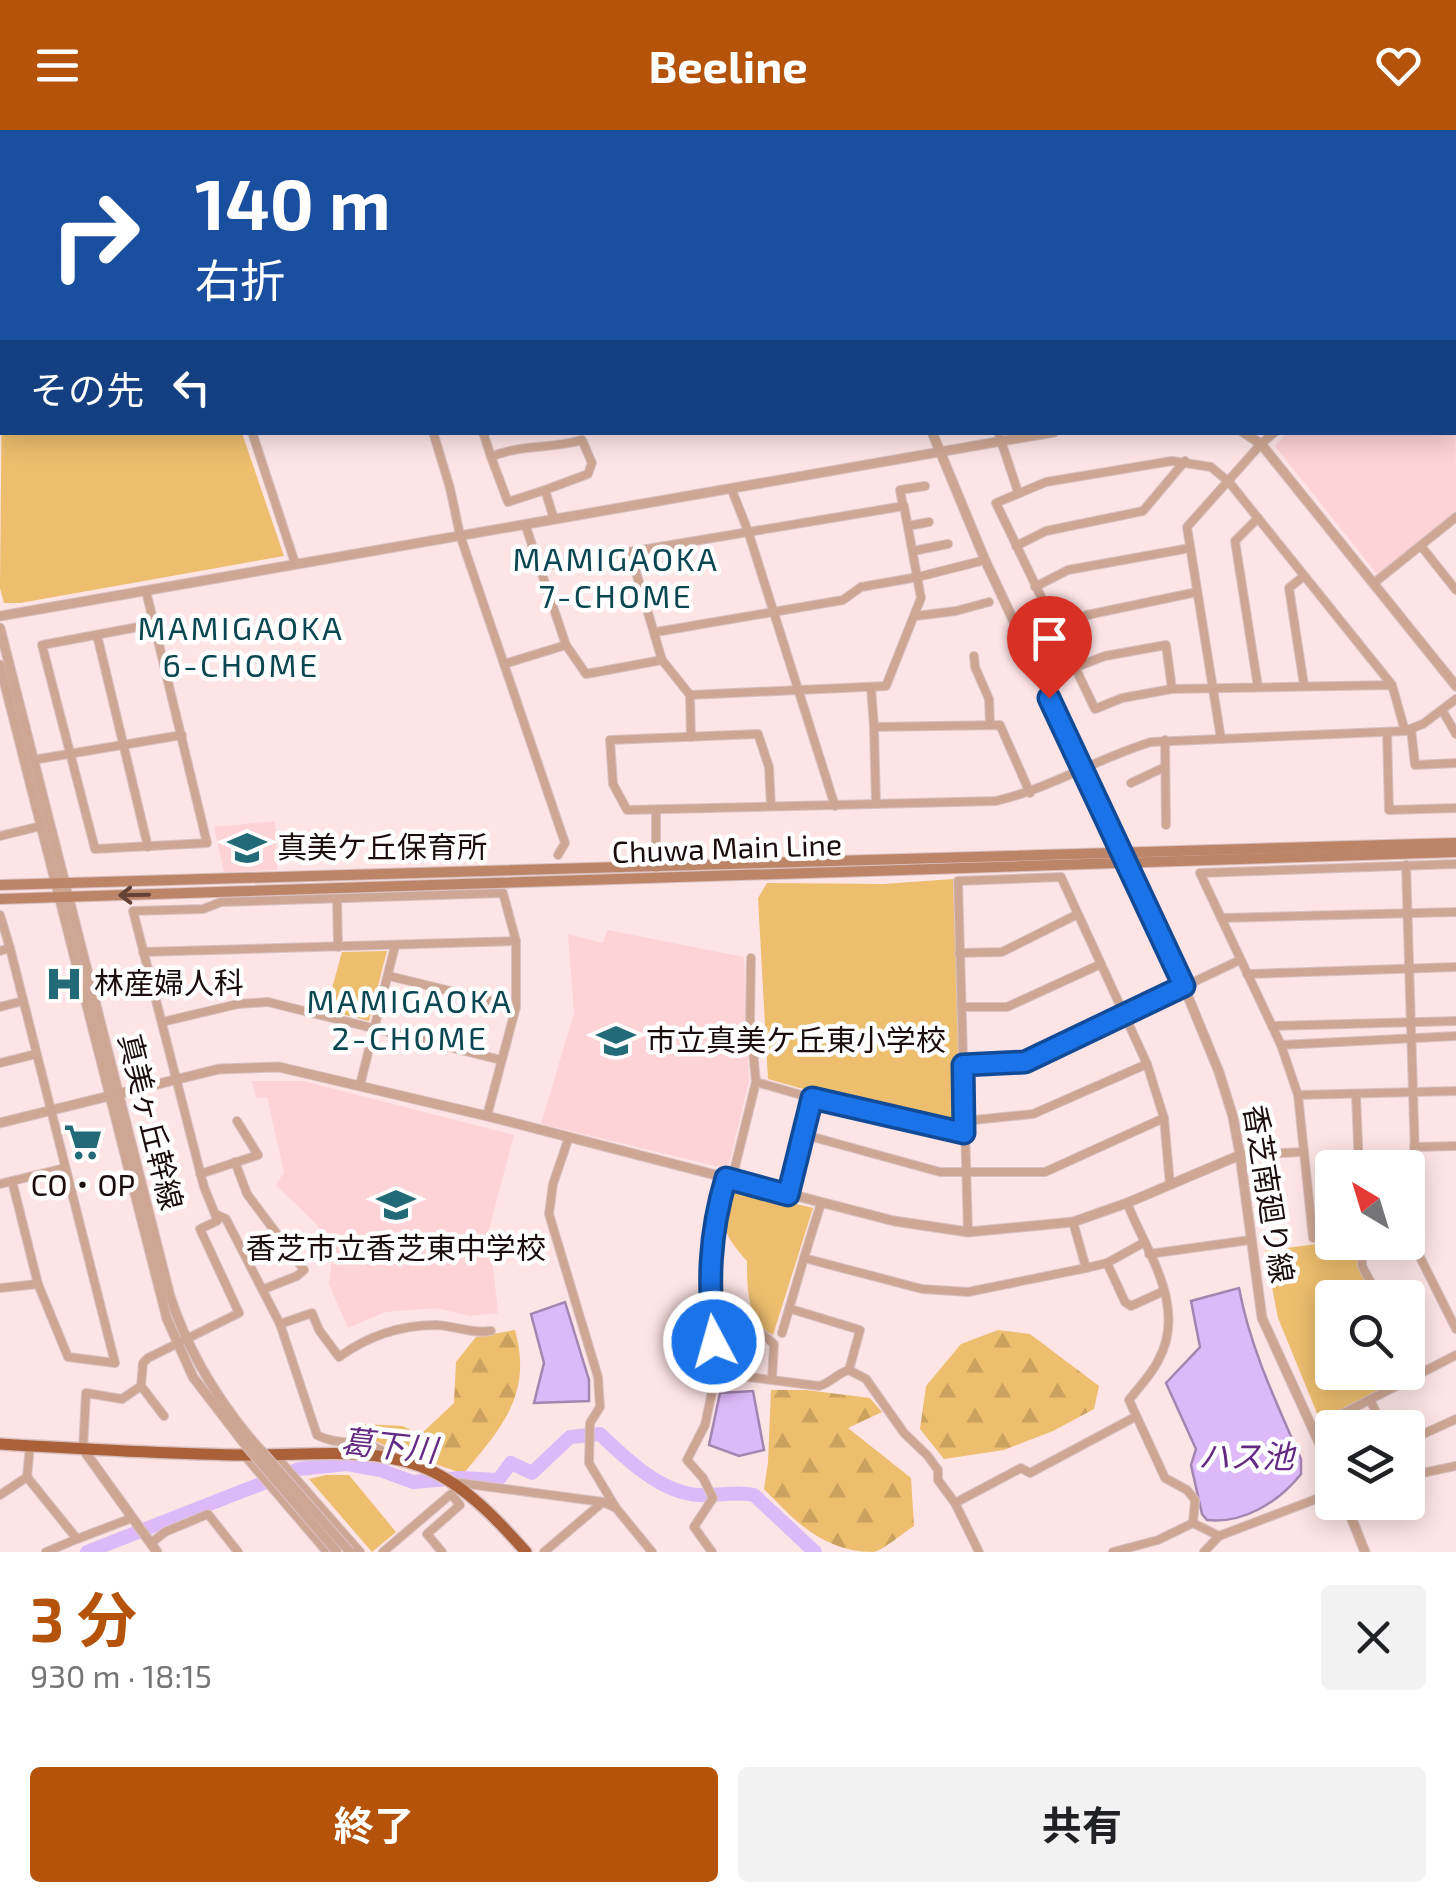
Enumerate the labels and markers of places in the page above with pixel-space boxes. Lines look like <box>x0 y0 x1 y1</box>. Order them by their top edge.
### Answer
pin <box>1007 596 1092 699</box>
school or university icon: 真美ケ丘保育所 <box>226 827 268 869</box>
place label: 真美ケ丘保育所 <box>277 828 487 864</box>
hospital icon: 林産婦人科 <box>43 963 85 1005</box>
place label: 林産婦人科 <box>94 964 244 1000</box>
school or university icon: 市立真美ケ丘東小学校 <box>595 1020 637 1062</box>
place label: 市立真美ケ丘東小学校 <box>646 1021 946 1057</box>
supermarket icon: CO・OP <box>62 1121 104 1163</box>
place label: CO・OP <box>31 1166 135 1202</box>
school or university icon: 香芝市立香芝東中学校 <box>375 1184 417 1226</box>
place label: 香芝市立香芝東中学校 <box>246 1229 546 1265</box>

